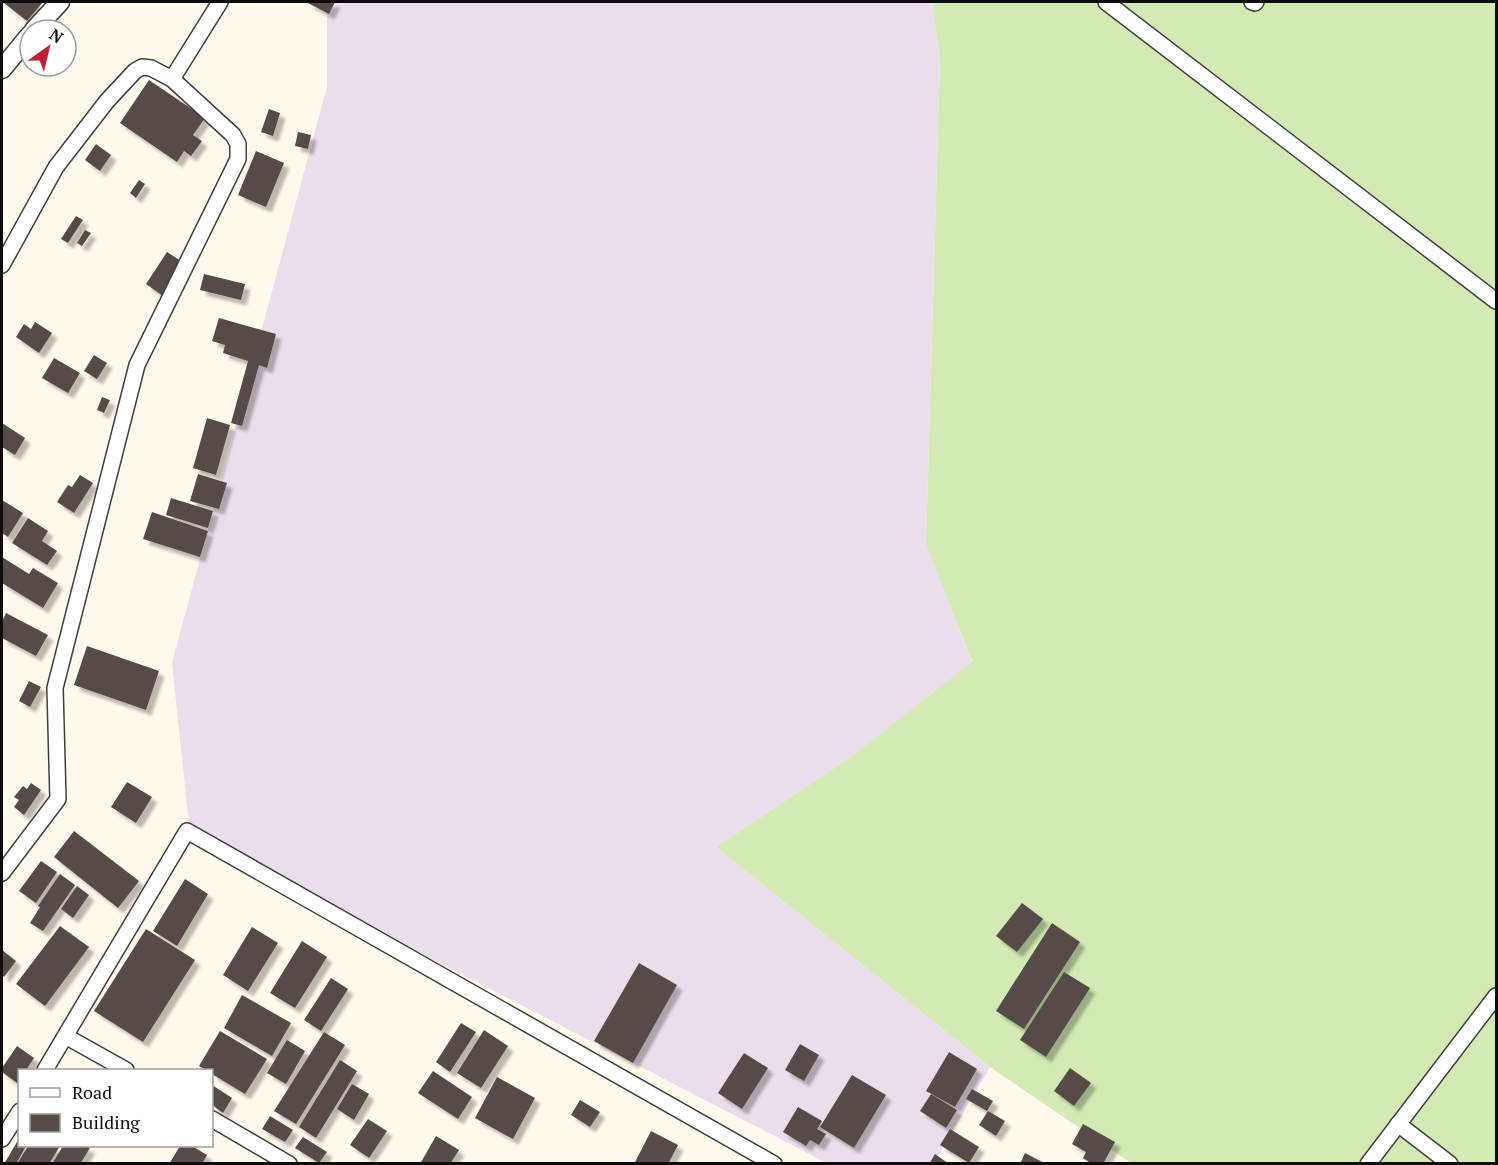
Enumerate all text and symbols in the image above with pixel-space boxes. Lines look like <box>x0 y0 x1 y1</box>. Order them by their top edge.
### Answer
north arrow <box>18 18 78 78</box>
text: N <box>45 23 68 48</box>
legend <box>18 1069 213 1147</box>
text: Road <box>72 1080 112 1104</box>
text: Building <box>72 1110 140 1134</box>

